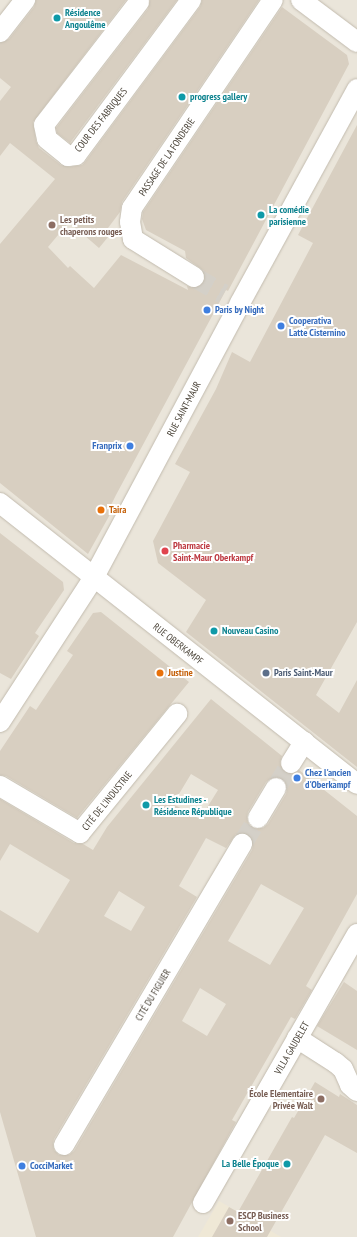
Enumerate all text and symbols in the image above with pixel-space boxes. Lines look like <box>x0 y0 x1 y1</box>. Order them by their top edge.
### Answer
place label: Résidence Angoulême <box>65 6 105 30</box>
marker: Résidence Angoulême <box>52 13 62 23</box>
street label: COUR DES FABRIQUES <box>72 86 130 154</box>
place label: progress gallery <box>190 91 247 103</box>
marker: progress gallery <box>177 92 187 102</box>
street label: PASSAGE DE LA FONDERIE <box>136 116 198 198</box>
place label: La comédie parisienne <box>269 203 309 226</box>
marker: La comédie parisienne <box>256 210 266 220</box>
place label: Les petits chaperons rouges <box>60 213 122 236</box>
marker: Les petits chaperons rouges <box>47 220 57 230</box>
place label: Paris by Night <box>215 304 264 316</box>
marker: Paris by Night <box>202 305 212 315</box>
place label: Cooperativa Latte Cisternino <box>289 314 346 338</box>
marker: Cooperativa Latte Cisternino <box>276 321 286 331</box>
street label: RUE SAINT-MAUR <box>164 379 204 439</box>
place label: Franprix <box>92 440 122 452</box>
marker: Franprix <box>125 441 135 451</box>
place label: Taira <box>109 504 126 516</box>
marker: Taira <box>96 505 106 515</box>
place label: Pharmacie Saint-Maur Oberkampf <box>173 539 253 562</box>
marker: Pharmacie Saint-Maur Oberkampf <box>160 546 170 556</box>
street label: RUE OBERKAMPF <box>151 621 205 667</box>
place label: Nouveau Casino <box>222 625 278 637</box>
marker: Nouveau Casino <box>209 626 219 636</box>
place label: Justine <box>168 667 193 679</box>
place label: Paris Saint-Maur <box>274 667 333 679</box>
marker: Justine <box>155 668 165 678</box>
marker: Paris Saint-Maur <box>261 668 271 678</box>
place label: Chez l'ancien d'Oberkampf <box>305 766 351 790</box>
street label: CITÉ DE L'INDUSTRIE <box>79 769 135 833</box>
marker: Chez l'ancien d'Oberkampf <box>292 773 302 783</box>
place label: Les Estudines - Résidence République <box>154 793 232 816</box>
marker: Les Estudines - Résidence République <box>141 800 151 810</box>
street label: CITÉ DU FIGUIER <box>133 967 173 1023</box>
street label: VILLA GAUDELET <box>272 1019 312 1077</box>
place label: École Elementaire Privée Walt <box>249 1087 313 1110</box>
marker: École Elementaire Privée Walt <box>316 1094 326 1104</box>
place label: La Belle Époque <box>222 1158 279 1170</box>
marker: La Belle Époque <box>282 1159 292 1169</box>
place label: CocciMarket <box>30 1160 73 1172</box>
marker: CocciMarket <box>17 1161 27 1171</box>
place label: ESCP Business School <box>238 1209 289 1232</box>
marker: ESCP Business School <box>225 1216 235 1226</box>

